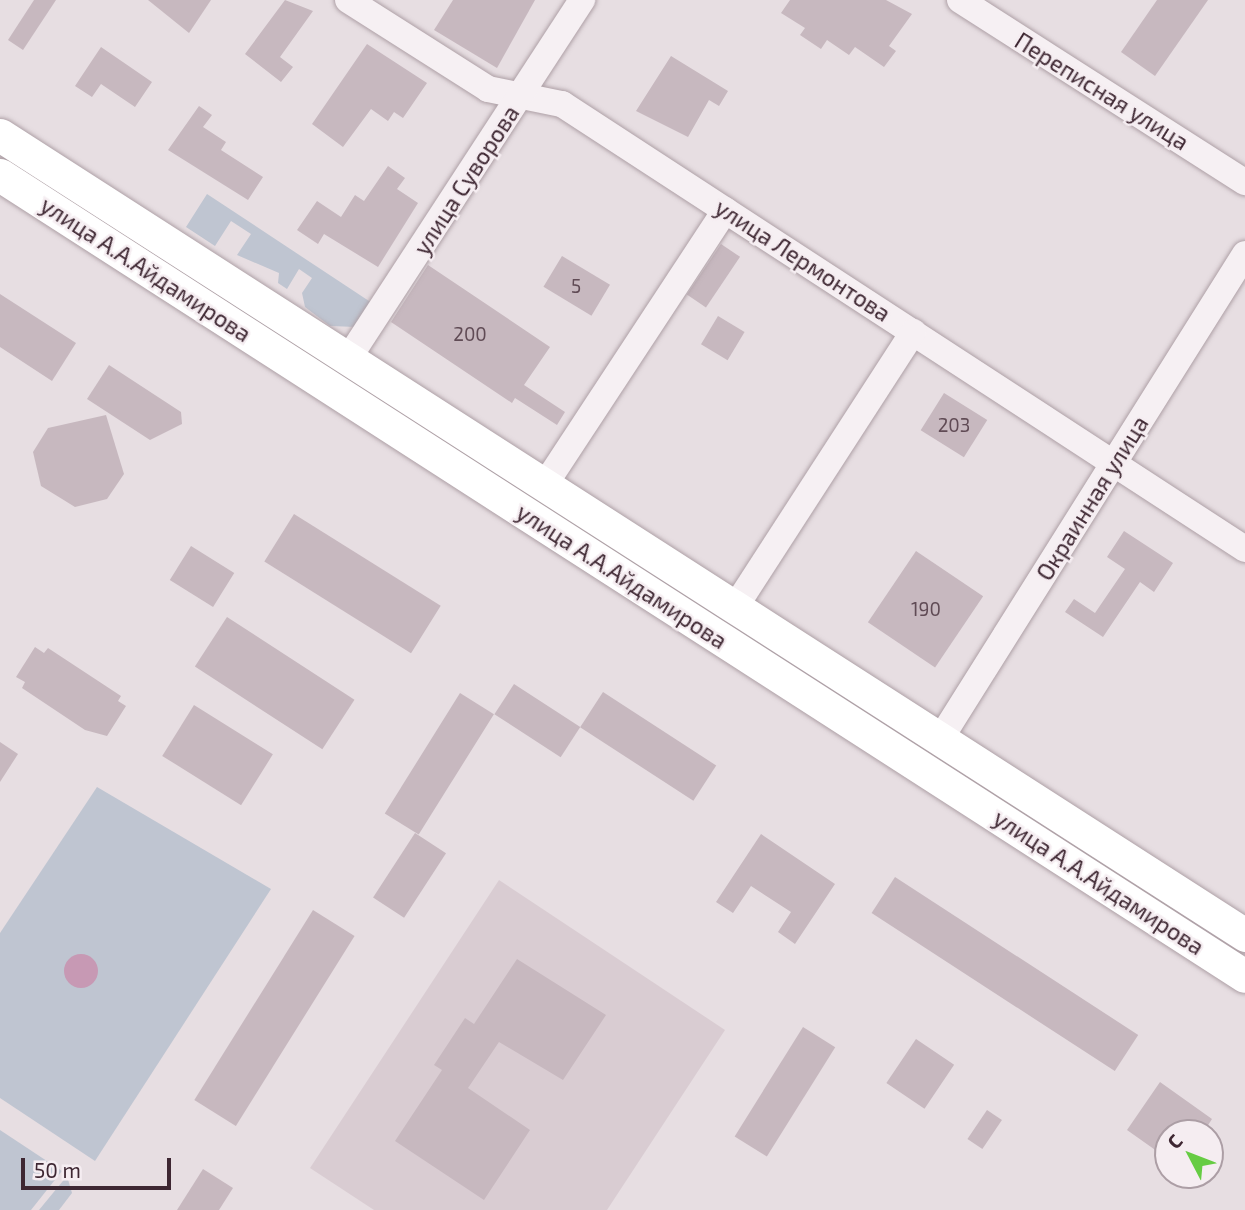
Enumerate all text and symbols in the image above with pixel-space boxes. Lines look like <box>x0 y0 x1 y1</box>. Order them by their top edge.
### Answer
street label: Переписная улица <box>1010 26 1194 156</box>
street label: улица Суворова <box>407 100 525 260</box>
street label: улица А.А.Айдамирова <box>36 191 256 347</box>
street label: улица Лермонтова <box>710 193 896 327</box>
house number: 5 <box>571 275 581 297</box>
house number: 200 <box>453 323 487 345</box>
street label: Окраинная улица <box>1030 411 1154 585</box>
house number: 203 <box>938 414 970 436</box>
street label: улица А.А.Айдамирова <box>512 498 732 654</box>
house number: 190 <box>911 598 941 620</box>
street label: улица А.А.Айдамирова <box>989 804 1209 960</box>
north arrow <box>1154 1119 1224 1189</box>
text: С <box>1162 1129 1187 1153</box>
scale bar <box>24 1144 175 1188</box>
text: 50 m <box>34 1157 81 1182</box>

